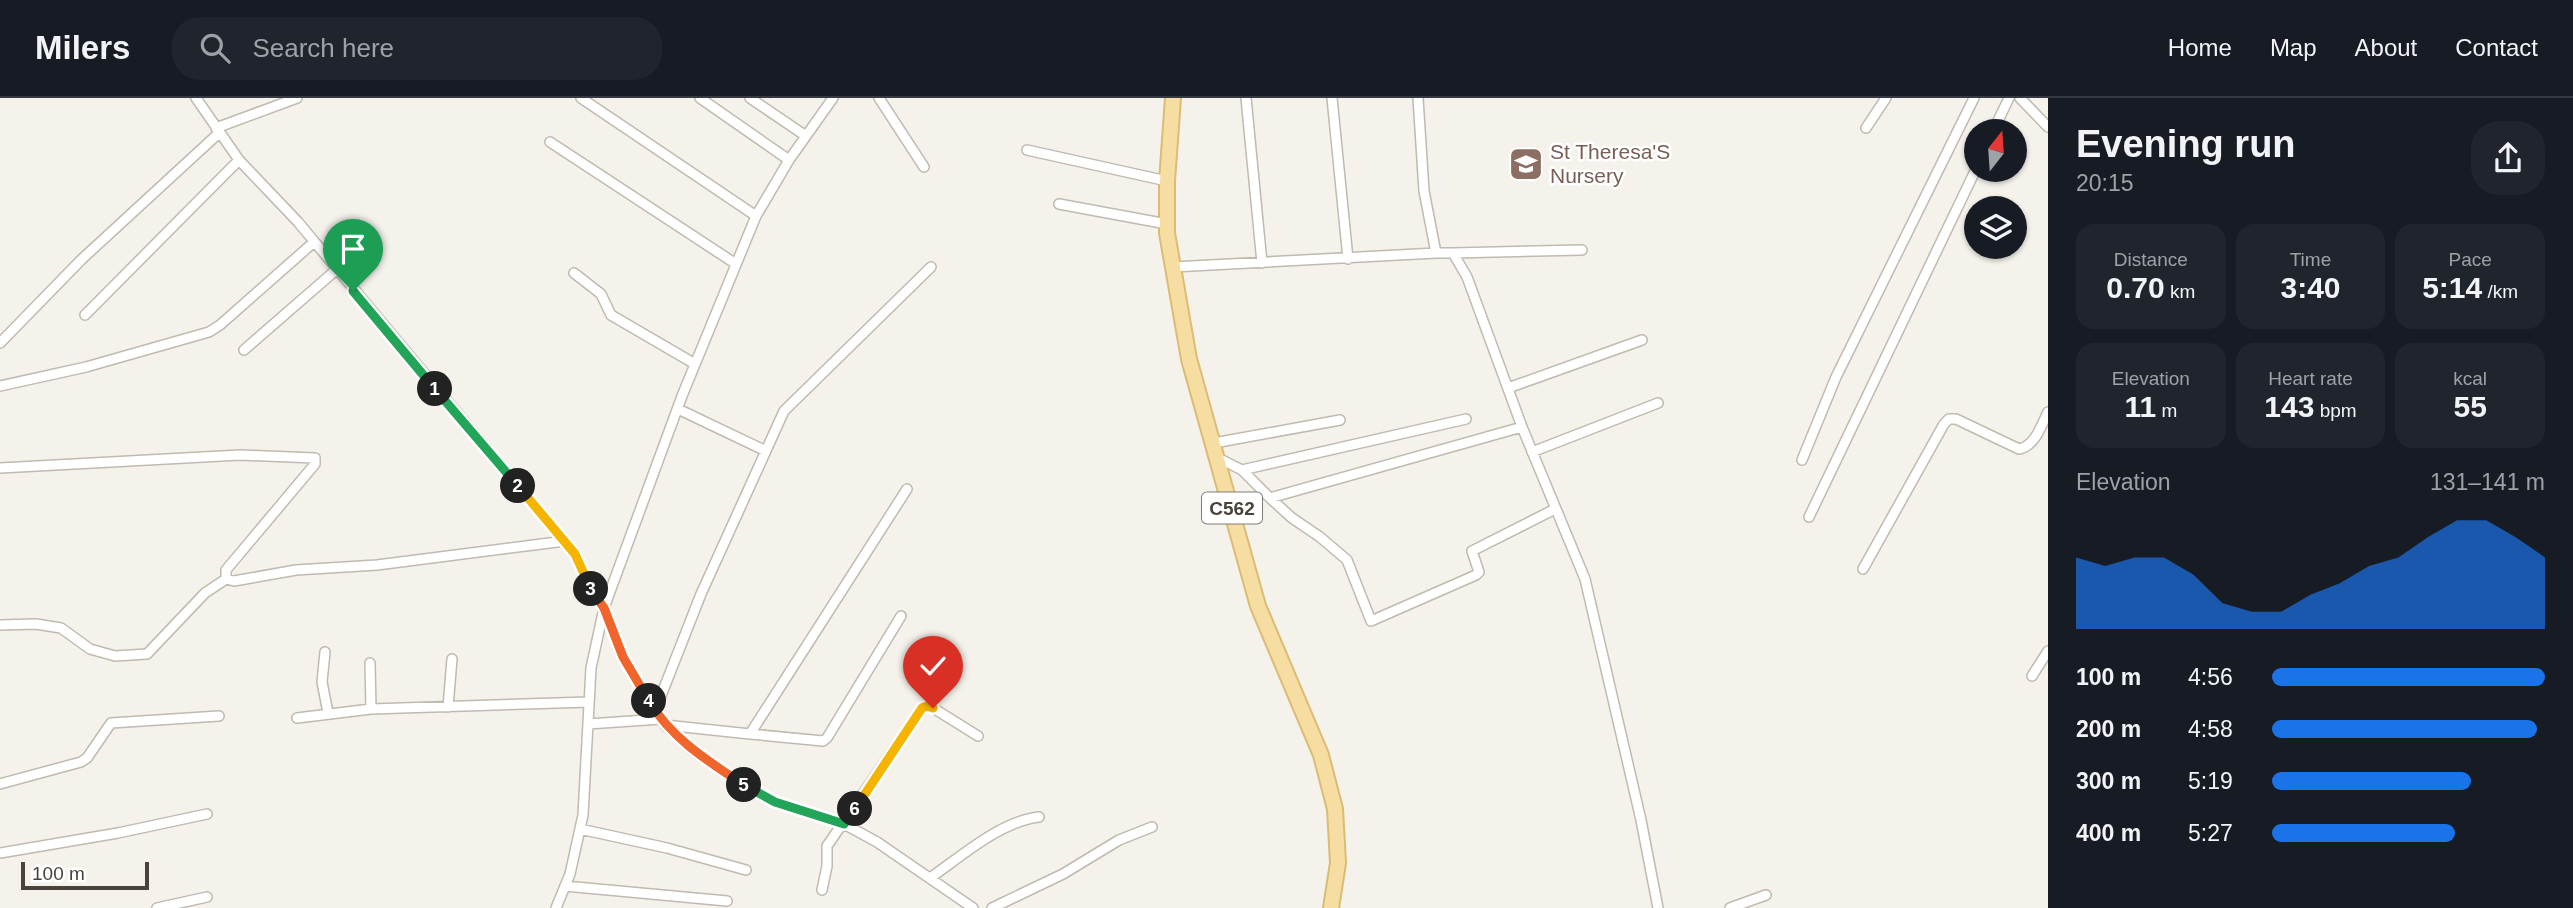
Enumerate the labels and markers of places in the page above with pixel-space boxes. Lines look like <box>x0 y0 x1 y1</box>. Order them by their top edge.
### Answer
place label: St Theresa'S Nursery <box>1550 140 1670 187</box>
school or university icon: St Theresa'S Nursery <box>1507 145 1545 183</box>
pin <box>323 219 383 291</box>
pin: 1 <box>418 372 452 406</box>
pin: 2 <box>500 468 536 504</box>
pin: 3 <box>574 572 608 606</box>
pin <box>903 636 963 708</box>
pin: 4 <box>632 684 666 718</box>
pin: 5 <box>726 768 762 802</box>
pin: 6 <box>838 792 872 826</box>

